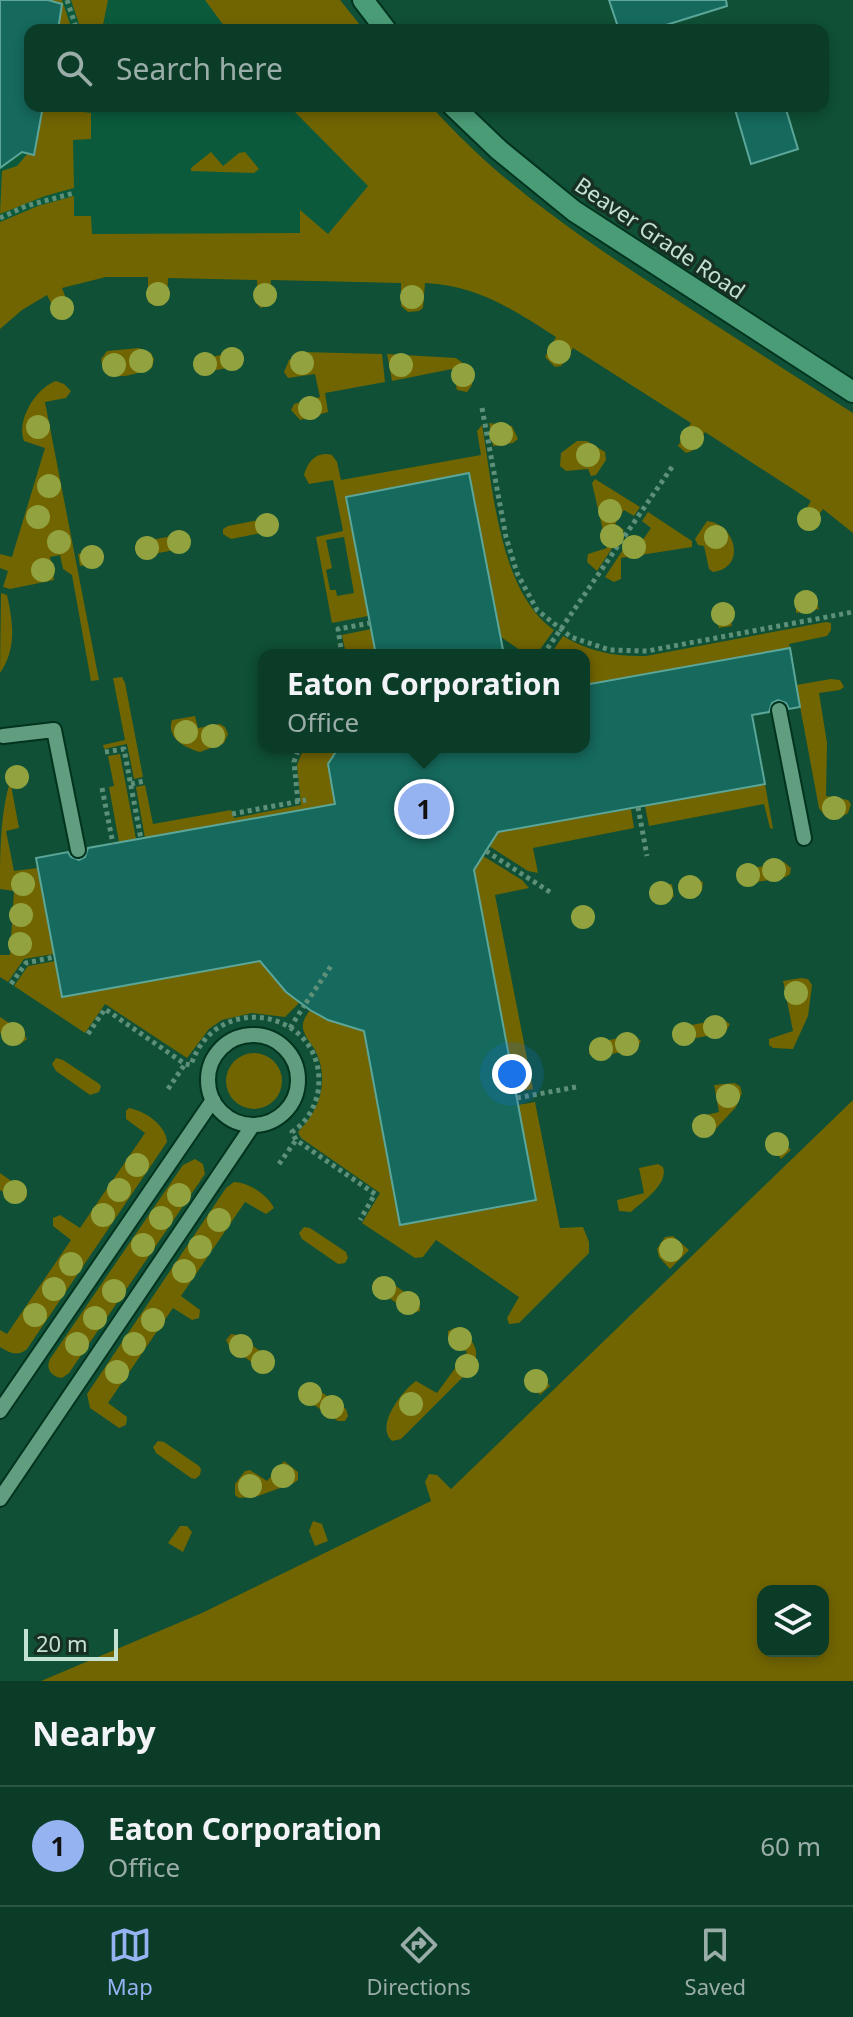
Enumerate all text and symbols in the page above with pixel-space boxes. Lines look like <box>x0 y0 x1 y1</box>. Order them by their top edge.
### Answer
search box <box>24 24 829 112</box>
icon: search <box>52 46 96 90</box>
text: Search here <box>116 48 283 89</box>
street label: Beaver Grade Road <box>570 169 751 305</box>
popup <box>258 649 590 753</box>
text: Eaton Corporation <box>287 663 561 704</box>
text: Office <box>287 704 359 740</box>
pin: 1 <box>398 779 450 839</box>
your location <box>492 1054 532 1094</box>
map controls <box>757 1585 829 1657</box>
button: layers <box>757 1585 829 1657</box>
scale bar <box>24 1625 118 1661</box>
text: 20 m <box>36 1628 87 1658</box>
text: Nearby <box>32 1710 156 1756</box>
text: Eaton Corporation <box>108 1808 382 1849</box>
text: 1 <box>51 1828 65 1864</box>
text: 60 m <box>760 1828 821 1864</box>
text: Office <box>108 1849 180 1885</box>
tab: Map <box>107 1923 153 2001</box>
tab: Directions <box>366 1923 471 2001</box>
tab: Saved <box>685 1923 746 2001</box>

